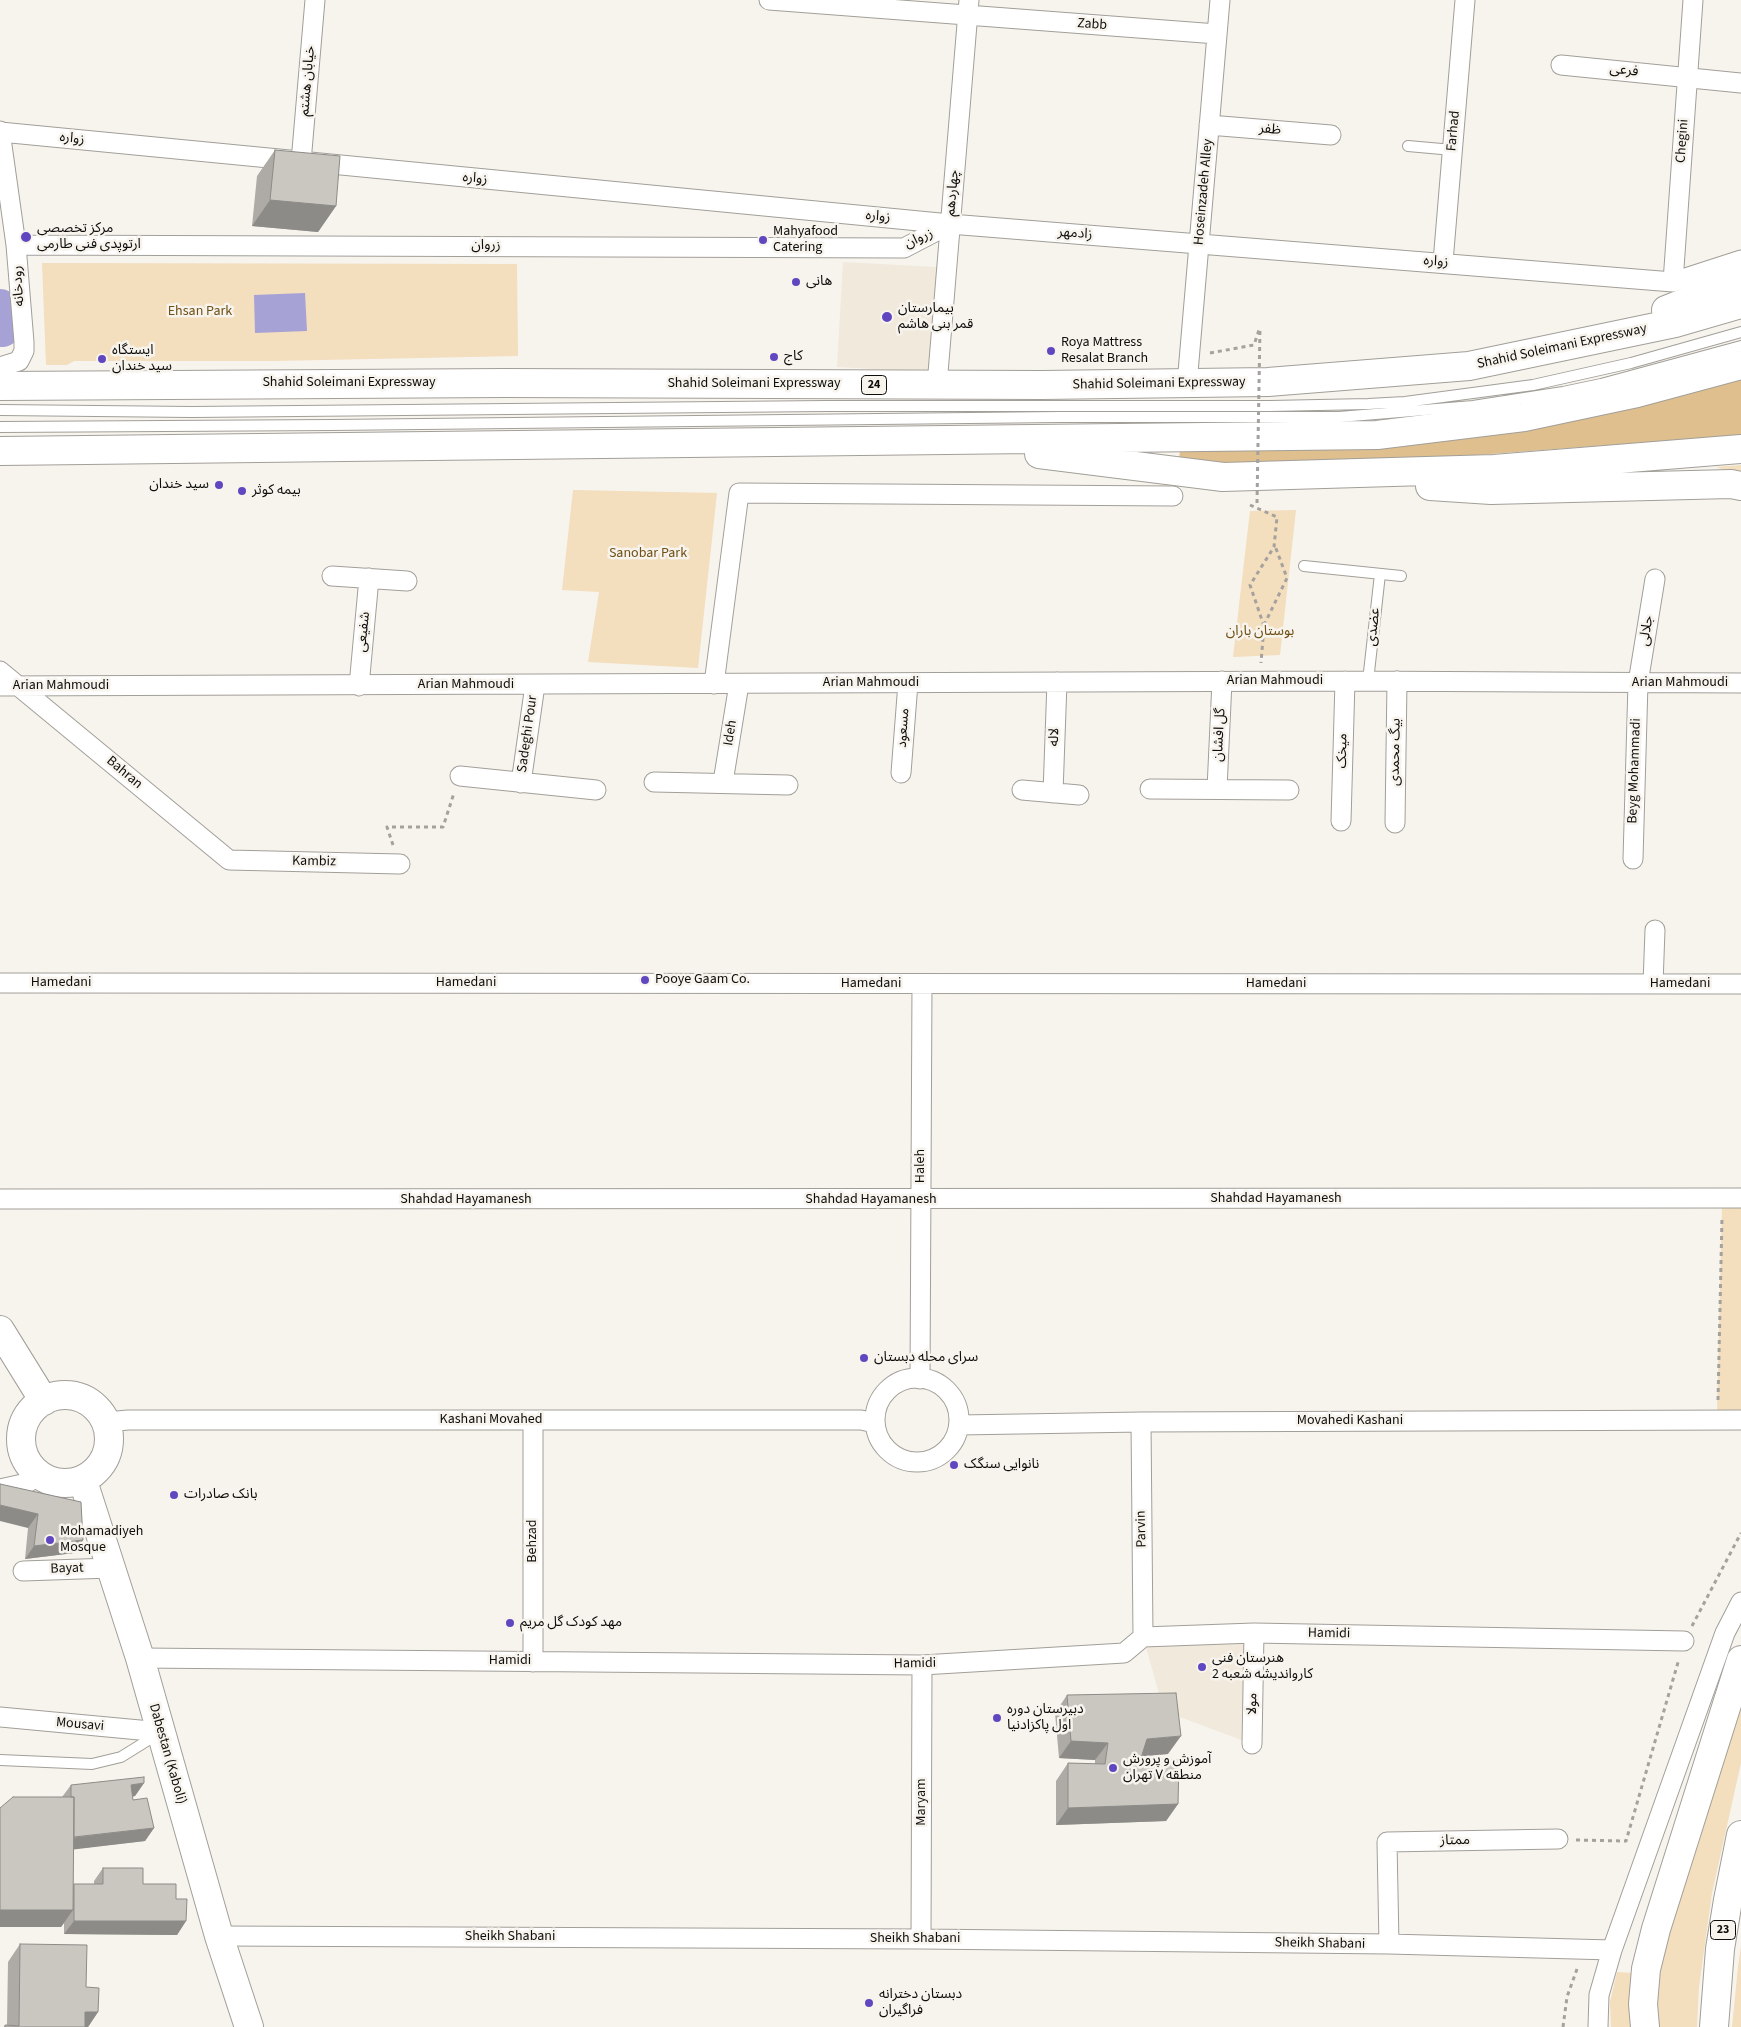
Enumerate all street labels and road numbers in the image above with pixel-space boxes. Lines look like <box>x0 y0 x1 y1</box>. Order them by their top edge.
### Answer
street label: Zabb <box>1077 16 1107 34</box>
street label: خیابان هشتم <box>297 45 319 117</box>
street label: فرعی <box>1609 61 1639 81</box>
street label: Farhad <box>1444 110 1464 152</box>
street label: Chegini <box>1673 118 1693 164</box>
street label: ظفر <box>1258 121 1282 139</box>
street label: زواره <box>59 129 85 149</box>
street label: Hoseinzadeh Alley <box>1191 138 1217 246</box>
street label: چهاردهم <box>943 169 963 217</box>
street label: زواره <box>462 170 488 188</box>
street label: زواره <box>865 208 891 226</box>
street label: زادمهر <box>1057 224 1093 244</box>
street label: زروان <box>902 225 936 253</box>
street label: زروان <box>471 238 501 254</box>
street label: زواره <box>1423 253 1449 271</box>
street label: رودخانه <box>9 265 29 307</box>
street label: Shahid Soleimani Expressway <box>1476 321 1648 373</box>
street label: Shahid Soleimani Expressway <box>1072 374 1246 394</box>
street label: Shahid Soleimani Expressway <box>262 375 436 391</box>
street label: Shahid Soleimani Expressway <box>667 376 841 392</box>
road number: 24 <box>862 376 886 394</box>
street label: عضدی <box>1364 607 1384 647</box>
street label: شفیعی <box>354 611 374 653</box>
street label: جلالی <box>1636 615 1658 647</box>
street label: Arian Mahmoudi <box>1227 673 1323 689</box>
street label: Arian Mahmoudi <box>823 675 919 691</box>
street label: Arian Mahmoudi <box>1632 675 1728 691</box>
street label: Arian Mahmoudi <box>418 677 514 693</box>
street label: Arian Mahmoudi <box>13 678 109 694</box>
street label: Sadeghi Pour <box>514 694 542 774</box>
street label: مسعود <box>894 708 914 748</box>
street label: گل افشان <box>1210 708 1230 762</box>
street label: بیگ محمدی <box>1387 718 1405 786</box>
street label: Beyg Mohammadi <box>1625 718 1645 824</box>
street label: Ideh <box>721 719 741 747</box>
street label: لاله <box>1046 727 1064 747</box>
street label: میخک <box>1334 733 1352 769</box>
street label: Bahran <box>102 753 146 793</box>
street label: Kambiz <box>292 853 336 871</box>
street label: Hamedani <box>31 975 91 991</box>
street label: Hamedani <box>436 975 496 991</box>
street label: Hamedani <box>841 976 901 992</box>
street label: Hamedani <box>1246 976 1306 992</box>
street label: Hamedani <box>1650 976 1710 992</box>
street label: Haleh <box>913 1149 929 1183</box>
street label: Shahdad Hayamanesh <box>1210 1191 1342 1207</box>
street label: Shahdad Hayamanesh <box>400 1192 532 1208</box>
street label: Shahdad Hayamanesh <box>805 1192 937 1208</box>
street label: Kashani Movahed <box>440 1412 542 1428</box>
street label: Movahedi Kashani <box>1297 1413 1403 1429</box>
street label: Parvin <box>1133 1510 1151 1548</box>
street label: Behzad <box>525 1519 541 1563</box>
street label: Bayat <box>50 1560 84 1578</box>
street label: Hamidi <box>1308 1625 1350 1643</box>
street label: Hamidi <box>489 1653 531 1669</box>
street label: Hamidi <box>894 1655 936 1673</box>
street label: مولا <box>1244 1693 1262 1715</box>
street label: Dabestan (Kaboli) <box>145 1702 189 1806</box>
street label: Mousavi <box>55 1715 105 1735</box>
street label: Maryam <box>914 1778 930 1826</box>
street label: ممتاز <box>1440 1832 1470 1850</box>
road number: 23 <box>1710 1920 1736 1940</box>
street label: Sheikh Shabani <box>465 1929 555 1945</box>
street label: Sheikh Shabani <box>870 1931 960 1947</box>
street label: Sheikh Shabani <box>1275 1935 1365 1953</box>

